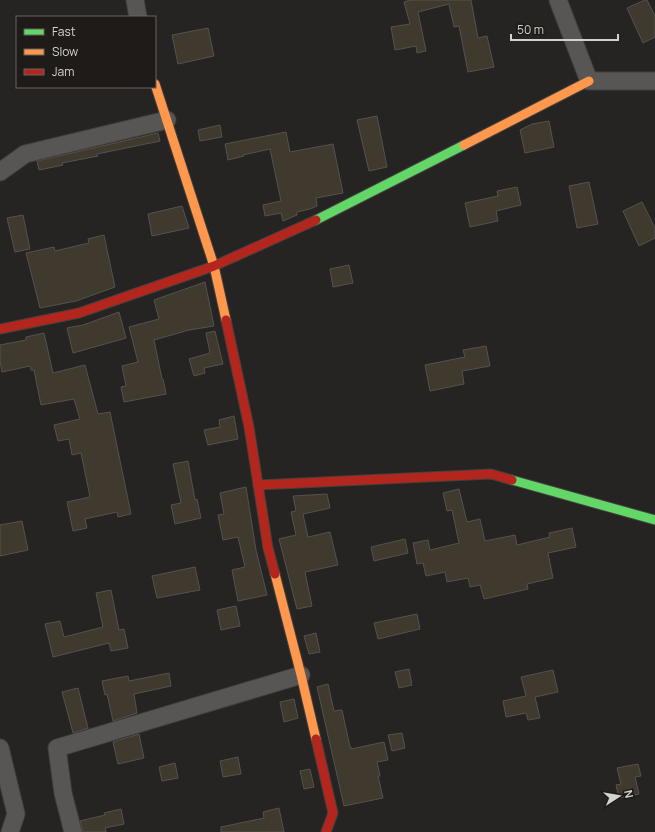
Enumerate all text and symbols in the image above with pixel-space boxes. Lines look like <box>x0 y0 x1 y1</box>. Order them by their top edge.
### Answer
legend <box>16 16 156 88</box>
scale bar <box>511 16 618 42</box>
text: 50 m <box>517 21 544 38</box>
text: Fast <box>52 23 76 40</box>
text: Slow <box>52 43 78 60</box>
text: Jam <box>52 63 74 80</box>
north arrow <box>599 776 639 816</box>
text: N <box>621 788 637 799</box>

